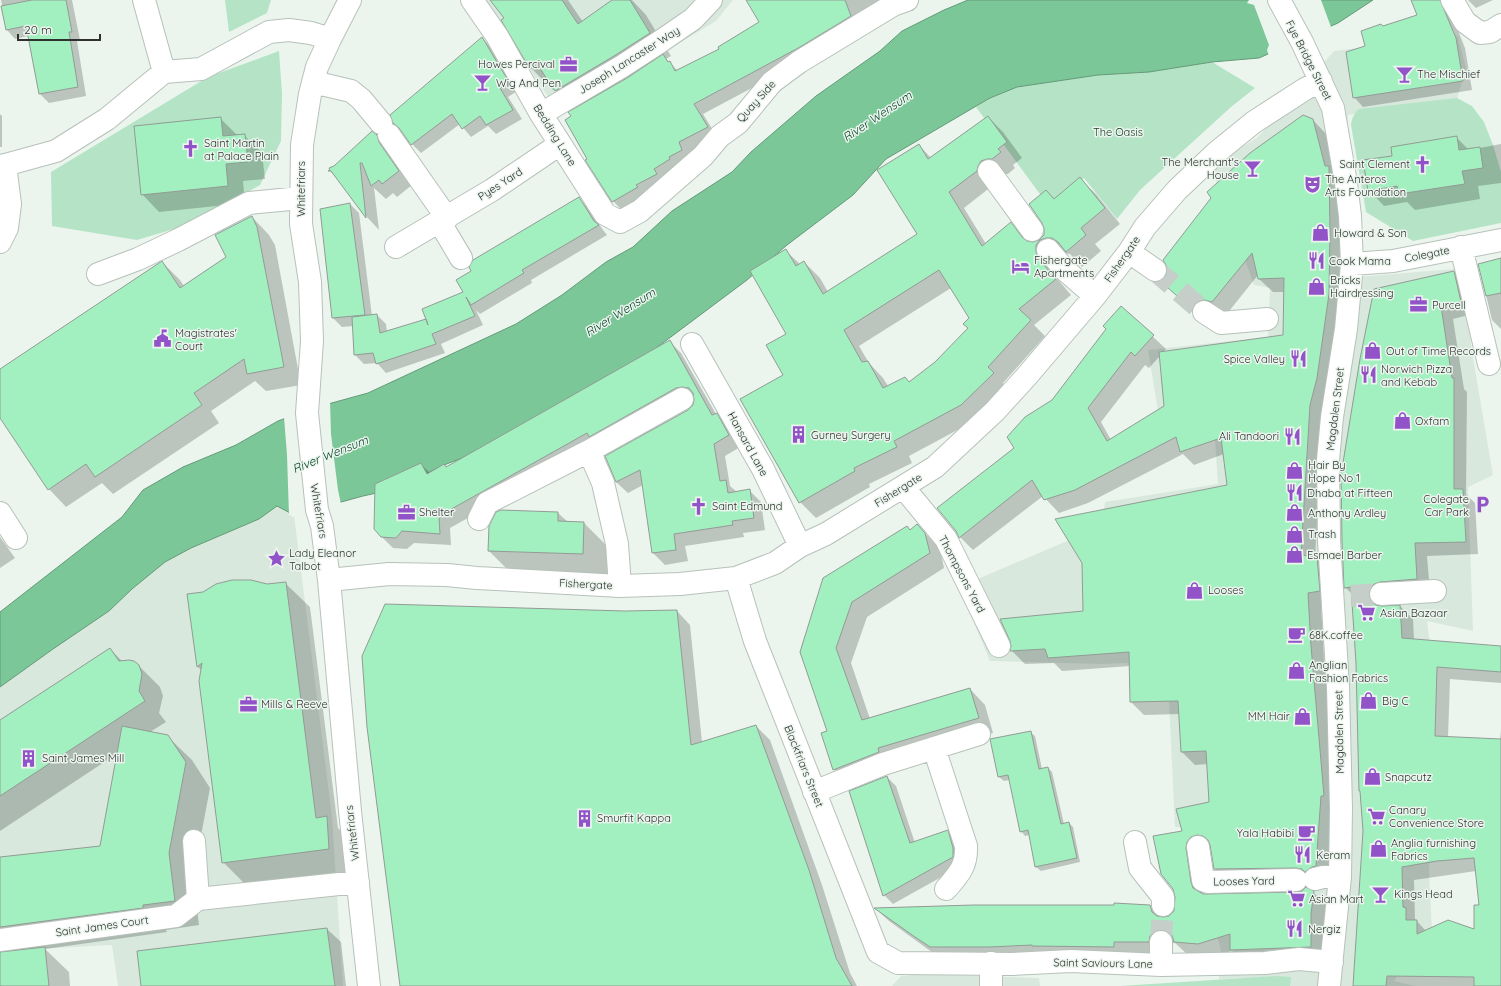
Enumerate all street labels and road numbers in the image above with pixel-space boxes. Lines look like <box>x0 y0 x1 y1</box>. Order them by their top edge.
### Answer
street label: Fye Bridge Street <box>1283 18 1335 103</box>
street label: Joseph Lancaster Way <box>576 23 682 97</box>
street label: Quay Side <box>733 77 779 125</box>
street label: Bedding Lane <box>530 101 580 169</box>
street label: Whitefriars <box>294 161 308 217</box>
street label: Pyes Yard <box>475 164 525 204</box>
street label: Fishergate <box>1101 233 1143 285</box>
street label: Colegate <box>1403 243 1451 265</box>
street label: Magdalen Street <box>1323 366 1347 451</box>
street label: Hansard Lane <box>725 409 771 479</box>
street label: Fishergate <box>872 470 924 510</box>
street label: Whitefriars <box>307 482 331 540</box>
street label: Thompsons Yard <box>936 533 988 615</box>
street label: Fishergate <box>559 576 613 592</box>
street label: Magdalen Street <box>1331 690 1347 774</box>
street label: Blackfriars Street <box>781 723 827 809</box>
street label: Whitefriars <box>342 804 362 862</box>
street label: Looses Yard <box>1213 873 1275 889</box>
street label: Saint James Court <box>55 913 150 939</box>
street label: Saint Saviours Lane <box>1053 955 1153 971</box>

